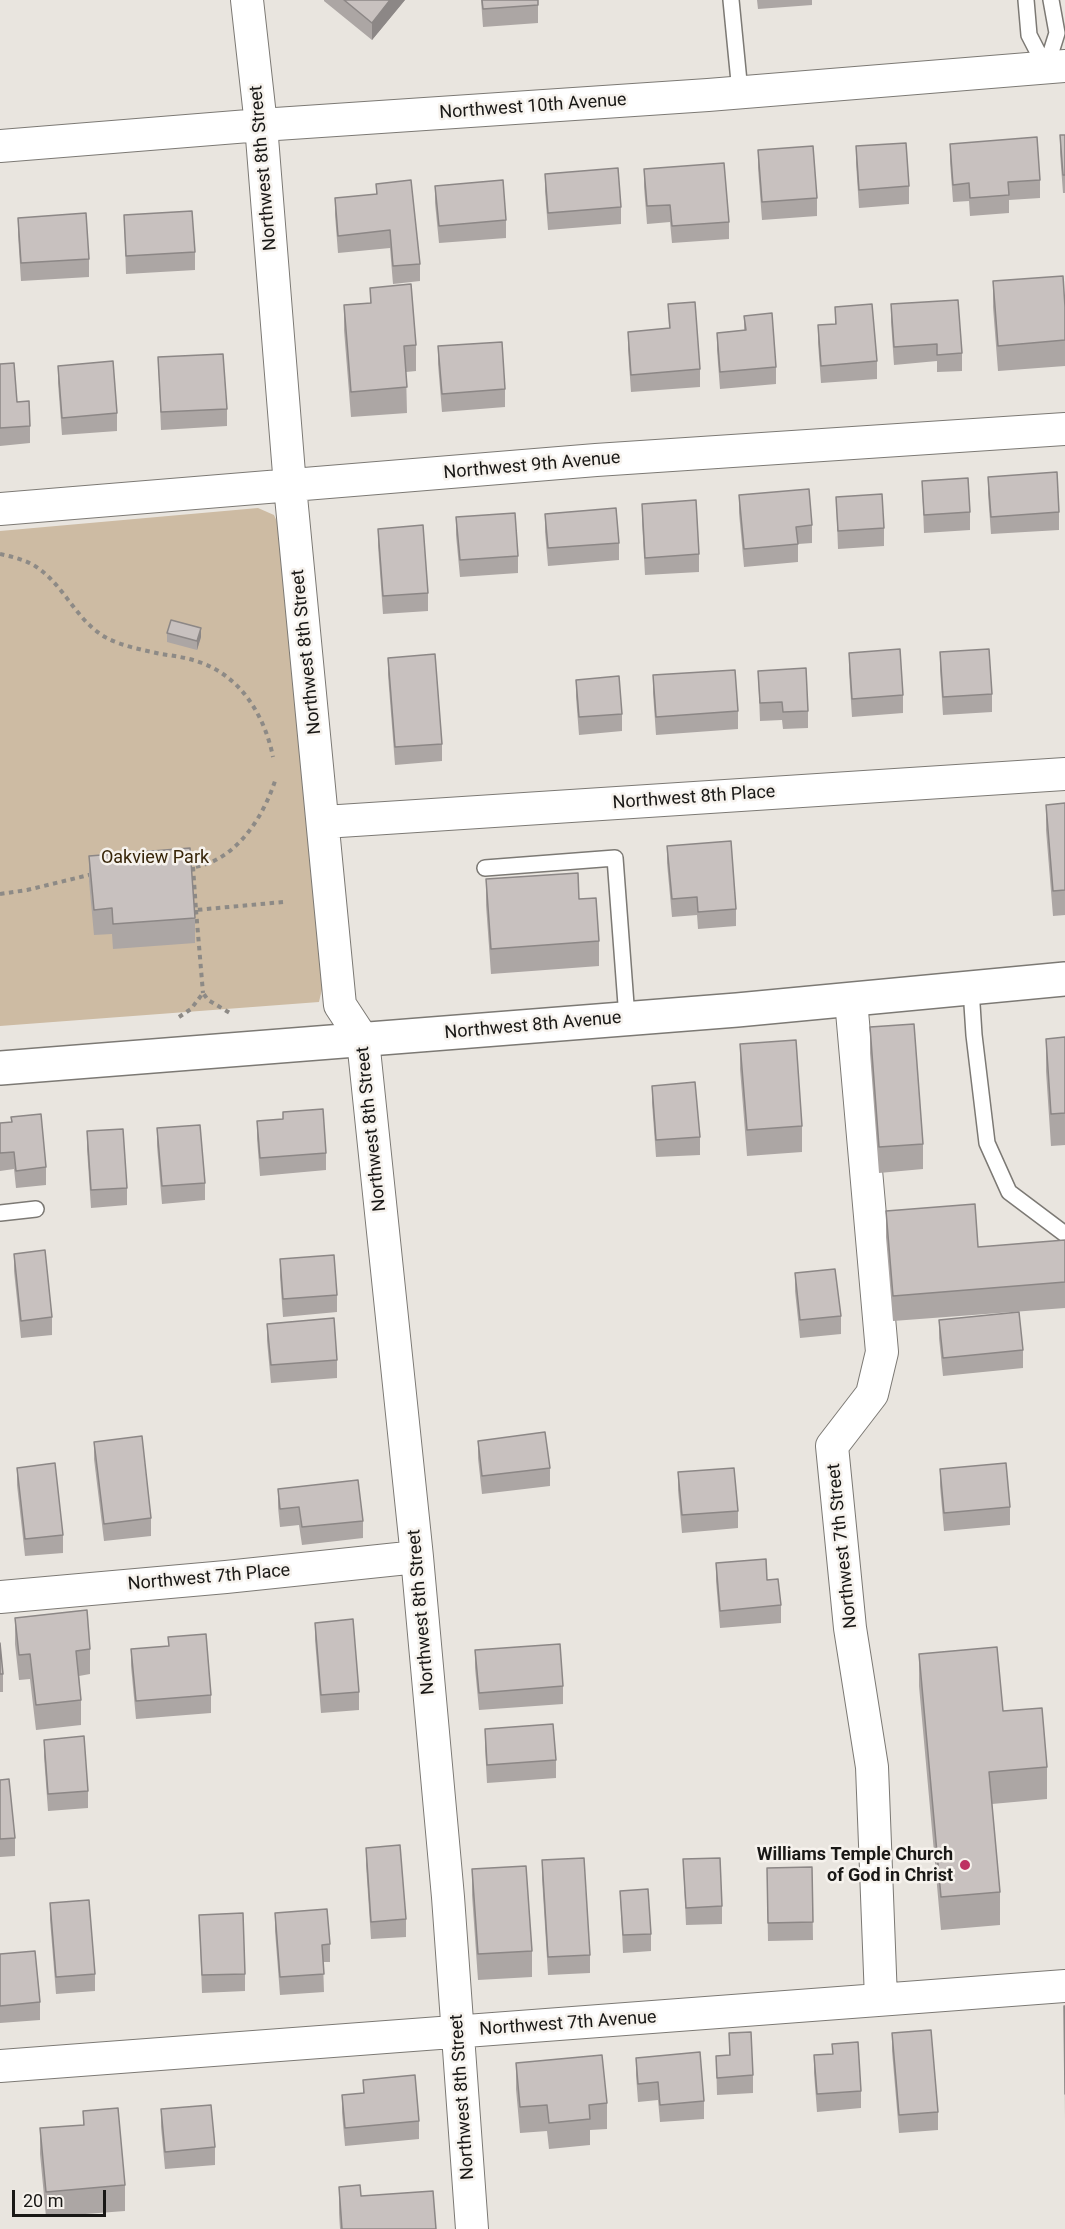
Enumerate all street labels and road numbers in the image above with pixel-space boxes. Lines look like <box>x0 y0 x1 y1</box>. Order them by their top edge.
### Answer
street label: Northwest 8th Street <box>246 84 282 252</box>
street label: Northwest 10th Avenue <box>439 90 627 124</box>
street label: Northwest 9th Avenue <box>443 448 621 484</box>
street label: Northwest 8th Street <box>288 568 326 736</box>
street label: Northwest 8th Place <box>612 782 776 814</box>
street label: Northwest 8th Avenue <box>444 1008 622 1044</box>
street label: Northwest 8th Street <box>353 1045 391 1213</box>
street label: Northwest 7th Street <box>824 1462 862 1630</box>
street label: Northwest 8th Street <box>404 1528 440 1696</box>
street label: Northwest 7th Place <box>127 1560 291 1596</box>
street label: Northwest 7th Avenue <box>479 2007 657 2041</box>
street label: Northwest 8th Street <box>446 2013 480 2181</box>

